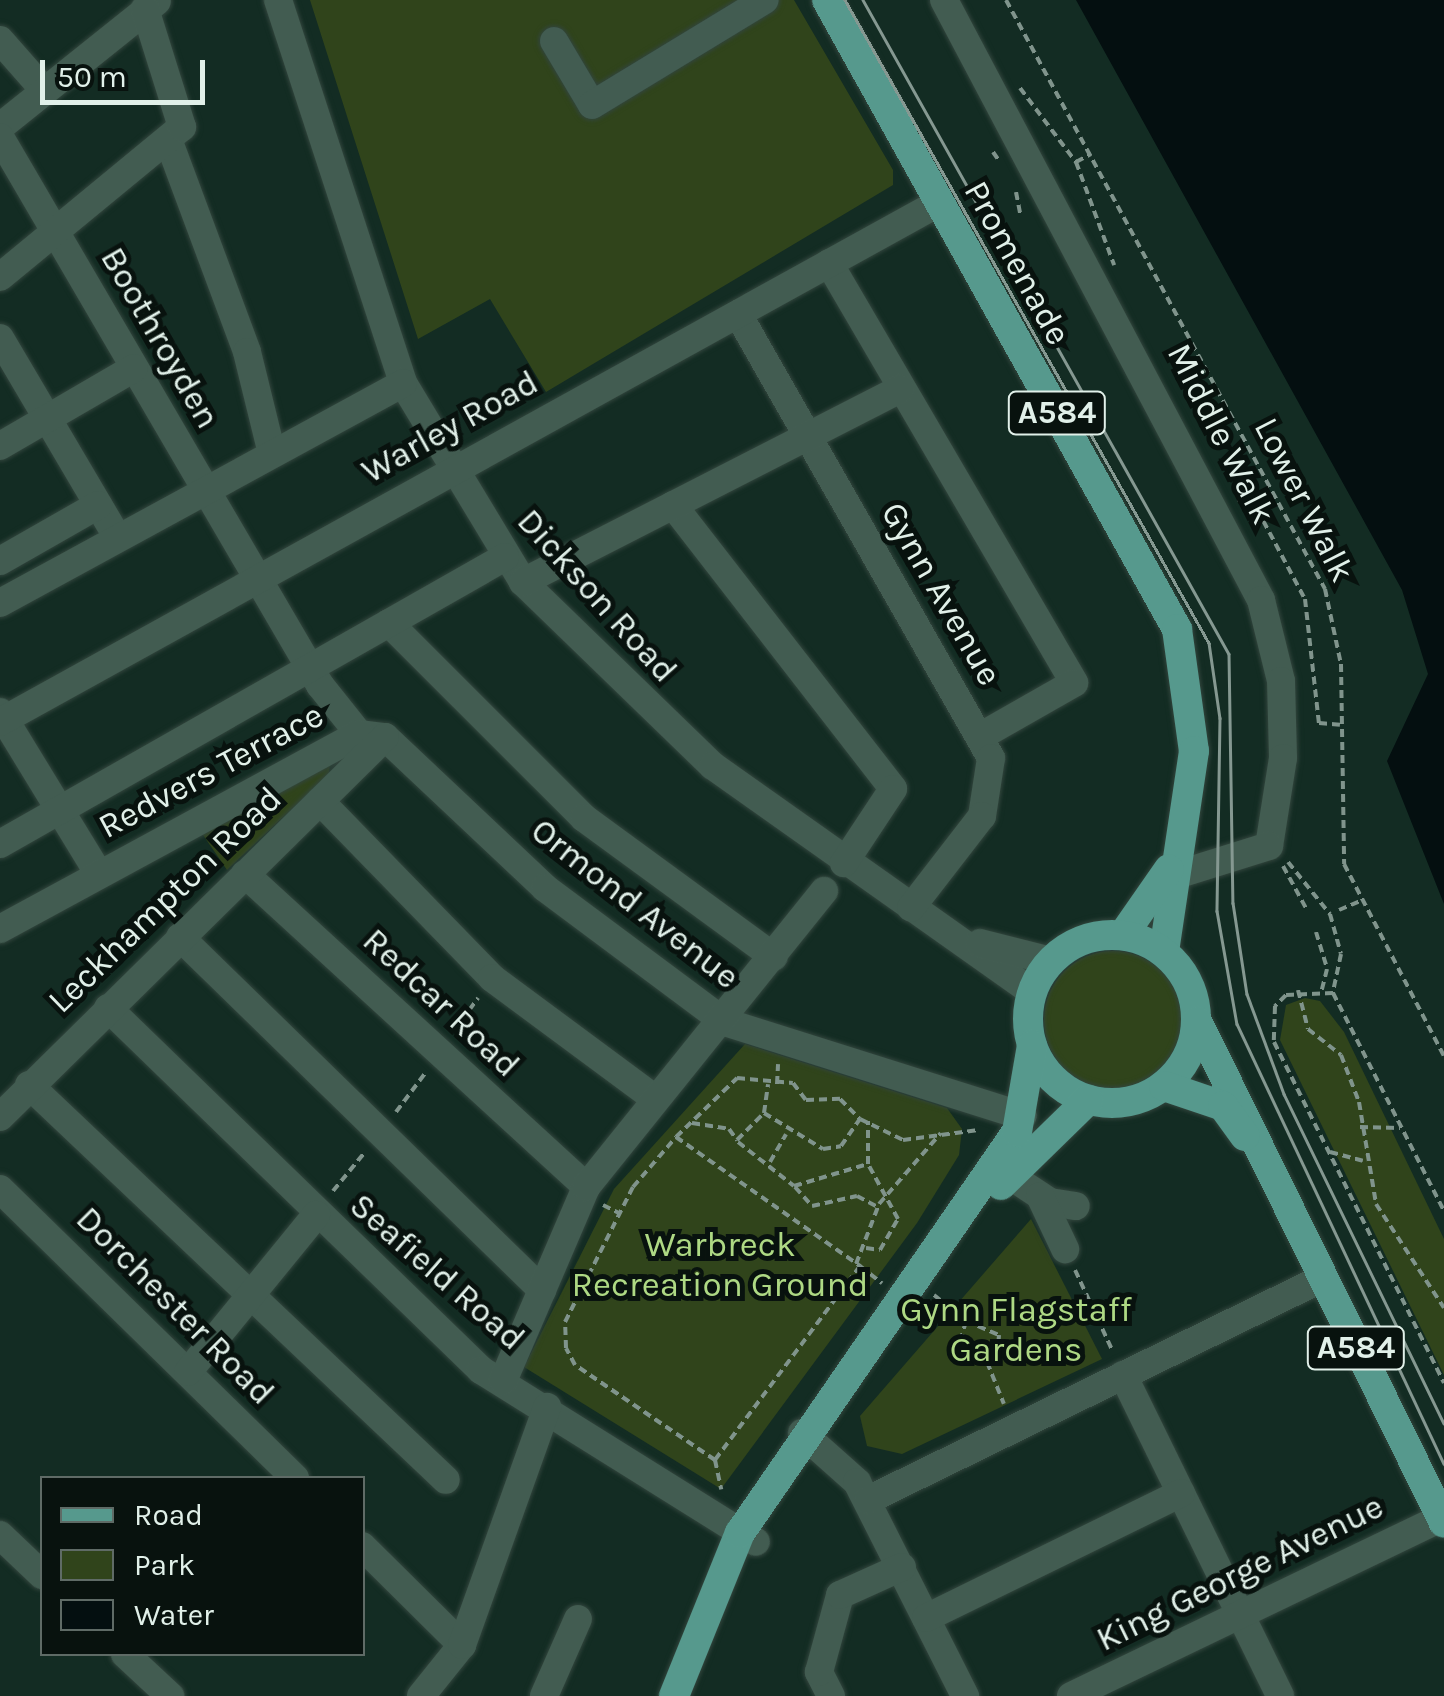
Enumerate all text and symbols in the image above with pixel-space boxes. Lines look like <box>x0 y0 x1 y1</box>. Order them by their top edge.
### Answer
scale bar <box>45 40 210 102</box>
text: 50 m <box>57 59 127 95</box>
street label: Promenade <box>955 174 1079 352</box>
street label: Boothroyden <box>91 240 229 436</box>
street label: Middle Walk <box>1158 337 1284 531</box>
street label: Warley Road <box>355 361 545 493</box>
road number: A584 <box>1007 386 1107 440</box>
street label: Lower Walk <box>1245 411 1363 589</box>
street label: Gynn Avenue <box>872 495 1010 693</box>
street label: Dickson Road <box>508 501 686 691</box>
street label: Redvers Terrace <box>91 694 331 848</box>
street label: Leckhampton Road <box>40 778 290 1022</box>
street label: Ormond Avenue <box>523 810 747 998</box>
street label: Redcar Road <box>354 920 528 1086</box>
street label: Seafield Road <box>341 1185 533 1359</box>
street label: Dorchester Road <box>67 1198 283 1414</box>
park label: Warbreck Recreation Ground <box>572 1224 868 1306</box>
park label: Gynn Flagstaff Gardens <box>900 1289 1132 1371</box>
road number: A584 <box>1306 1321 1406 1375</box>
legend <box>40 1476 365 1656</box>
street label: King George Avenue <box>1090 1485 1390 1661</box>
text: Road <box>134 1497 203 1533</box>
text: Park <box>134 1547 195 1583</box>
text: Water <box>134 1597 214 1633</box>

